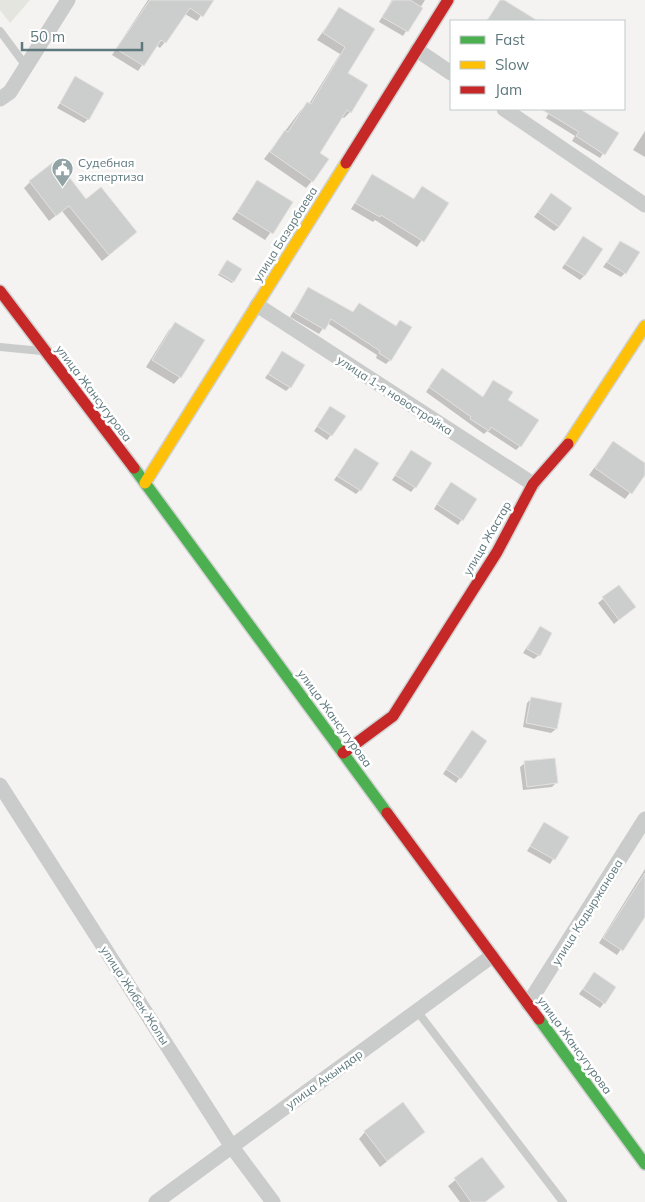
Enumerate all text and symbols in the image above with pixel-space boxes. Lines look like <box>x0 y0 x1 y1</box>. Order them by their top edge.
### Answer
scale bar <box>22 20 142 52</box>
legend <box>450 20 625 110</box>
text: 50 m <box>30 27 65 46</box>
text: Fast <box>495 30 525 49</box>
text: Slow <box>495 55 529 74</box>
text: Jam <box>495 80 522 99</box>
place label: Судебная экспертиза <box>78 155 144 184</box>
public building icon: Судебная экспертиза <box>50 157 74 188</box>
street label: улица Базарбаева <box>250 184 320 284</box>
street label: улица Жансугурова <box>53 342 135 444</box>
street label: улица 1-я новостройка <box>334 352 456 438</box>
street label: улица Жастар <box>460 498 514 578</box>
street label: улица Жансугурова <box>294 666 376 770</box>
street label: улица Кадыржанова <box>548 856 626 968</box>
street label: улица Жибек Жолы <box>97 943 173 1047</box>
street label: улица Жансугурова <box>534 993 616 1097</box>
street label: улица Акындар <box>283 1046 365 1112</box>

